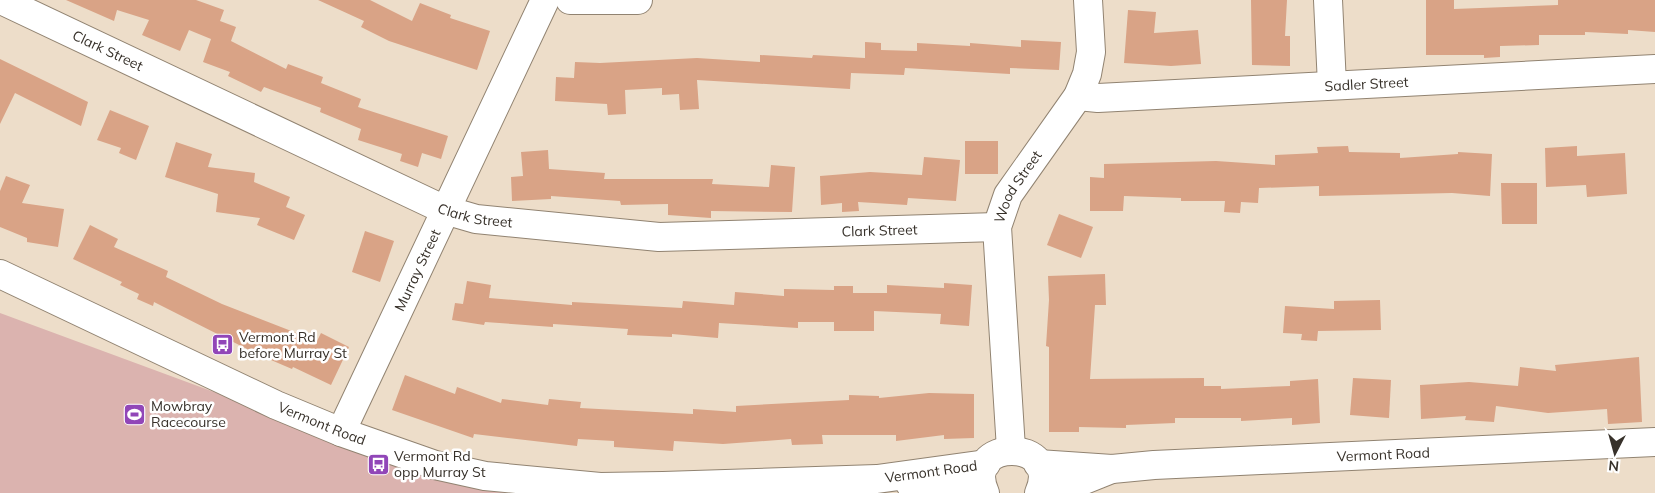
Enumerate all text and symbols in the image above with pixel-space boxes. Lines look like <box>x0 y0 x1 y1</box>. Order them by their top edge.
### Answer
street label: Clark Street <box>69 26 146 75</box>
street label: Sadler Street <box>1324 73 1409 95</box>
street label: Wood Street <box>990 147 1046 225</box>
street label: Clark Street <box>435 199 513 232</box>
street label: Clark Street <box>841 220 918 241</box>
street label: Murray Street <box>390 226 444 314</box>
place label: Vermont Rd before Murray St <box>239 328 347 362</box>
bus stop icon: Vermont Rd before Murray St <box>211 333 235 357</box>
place label: Mowbray Racecourse <box>151 397 226 431</box>
street label: Vermont Road <box>275 398 368 449</box>
sports icon: Mowbray Racecourse <box>123 402 147 426</box>
north arrow <box>1590 428 1640 478</box>
street label: Vermont Road <box>1336 443 1430 466</box>
place label: Vermont Rd opp Murray St <box>394 447 486 481</box>
bus stop icon: Vermont Rd opp Murray St <box>366 452 390 476</box>
street label: Vermont Road <box>884 456 978 487</box>
text: N <box>1607 456 1620 475</box>

